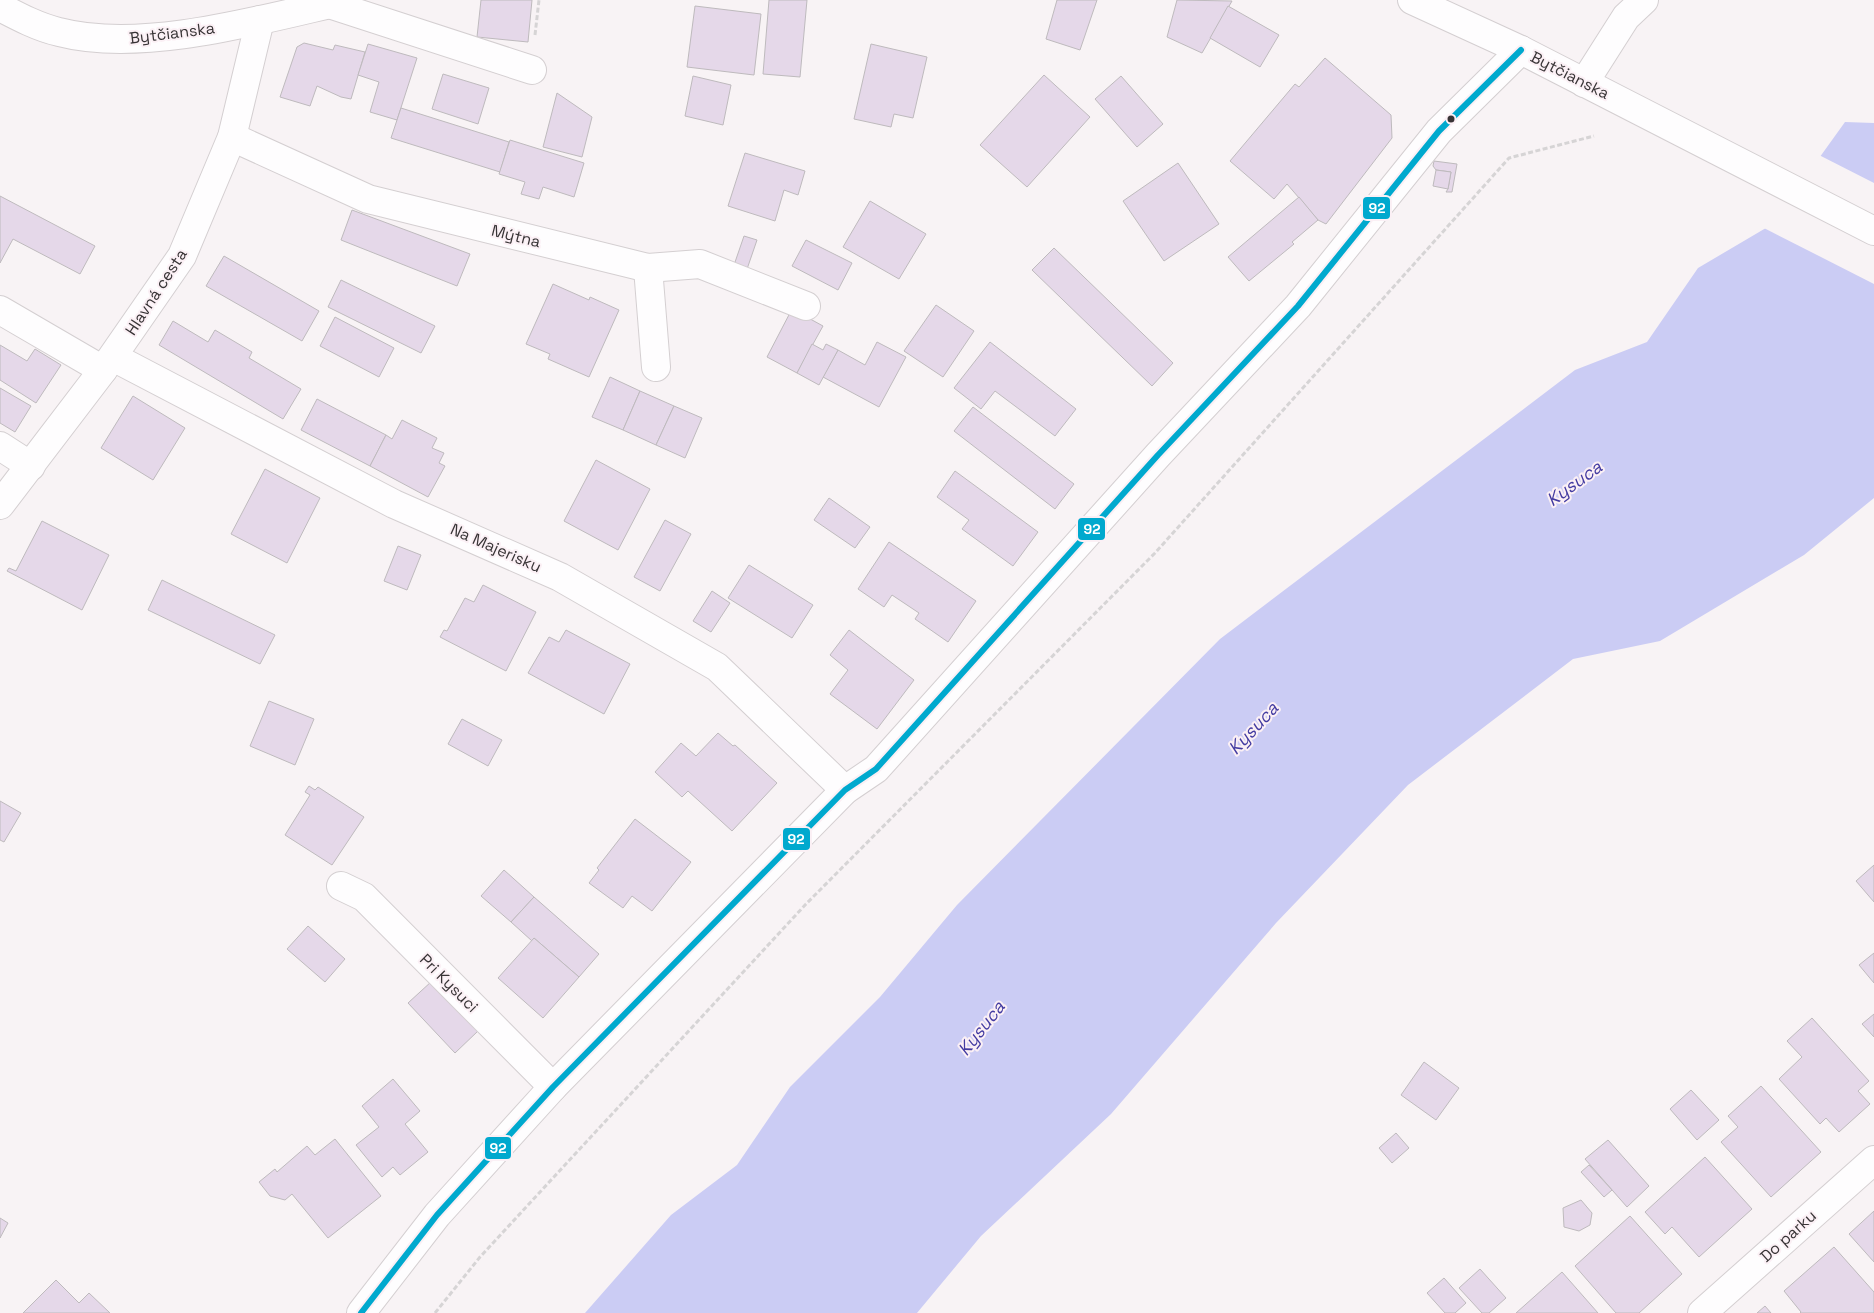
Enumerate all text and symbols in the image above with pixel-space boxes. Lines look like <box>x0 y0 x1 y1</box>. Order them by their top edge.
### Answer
street label: Bytčianska <box>128 17 216 49</box>
street label: Bytčianska <box>1527 46 1613 104</box>
unlabelled marker <box>1446 114 1456 124</box>
line badge: 92 <box>1362 196 1391 220</box>
text: 92 <box>1369 199 1385 217</box>
street label: Mýtna <box>489 220 543 252</box>
street label: Hlavná cesta <box>120 245 192 339</box>
water label: Kysuca <box>1542 455 1607 511</box>
line badge: 92 <box>1077 517 1106 541</box>
street label: Na Majerisku <box>447 519 545 577</box>
text: 92 <box>1084 520 1100 538</box>
water label: Kysuca <box>1223 696 1283 759</box>
line badge: 92 <box>782 827 811 851</box>
text: 92 <box>788 830 804 848</box>
street label: Pri Kysuci <box>415 949 483 1017</box>
water label: Kysuca <box>952 995 1010 1060</box>
line badge: 92 <box>484 1136 512 1160</box>
text: 92 <box>490 1139 506 1157</box>
street label: Do parku <box>1756 1205 1820 1267</box>

